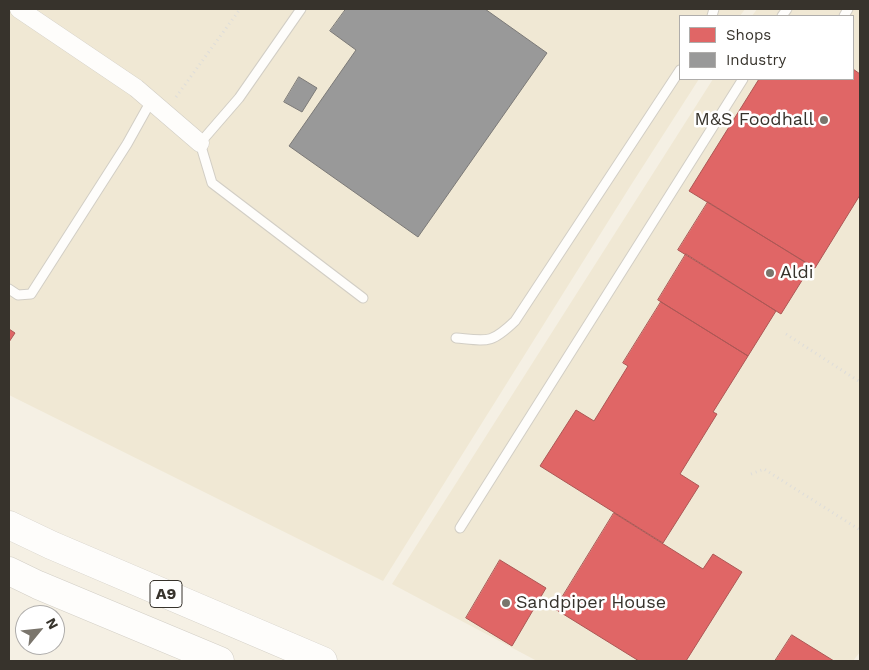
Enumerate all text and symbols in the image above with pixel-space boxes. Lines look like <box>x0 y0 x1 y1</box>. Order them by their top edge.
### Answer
legend <box>679 15 854 80</box>
text: Shops <box>726 26 771 44</box>
text: Industry <box>726 51 786 69</box>
place label: M&S Foodhall <box>695 109 814 131</box>
marker: M&S Foodhall <box>818 114 830 126</box>
place label: Aldi <box>780 262 813 284</box>
marker: Aldi <box>764 267 776 279</box>
road number: A9 <box>150 580 182 608</box>
place label: Sandpiper House <box>516 592 666 614</box>
marker: Sandpiper House <box>500 597 512 609</box>
north arrow <box>15 605 65 655</box>
text: N <box>43 615 62 632</box>

